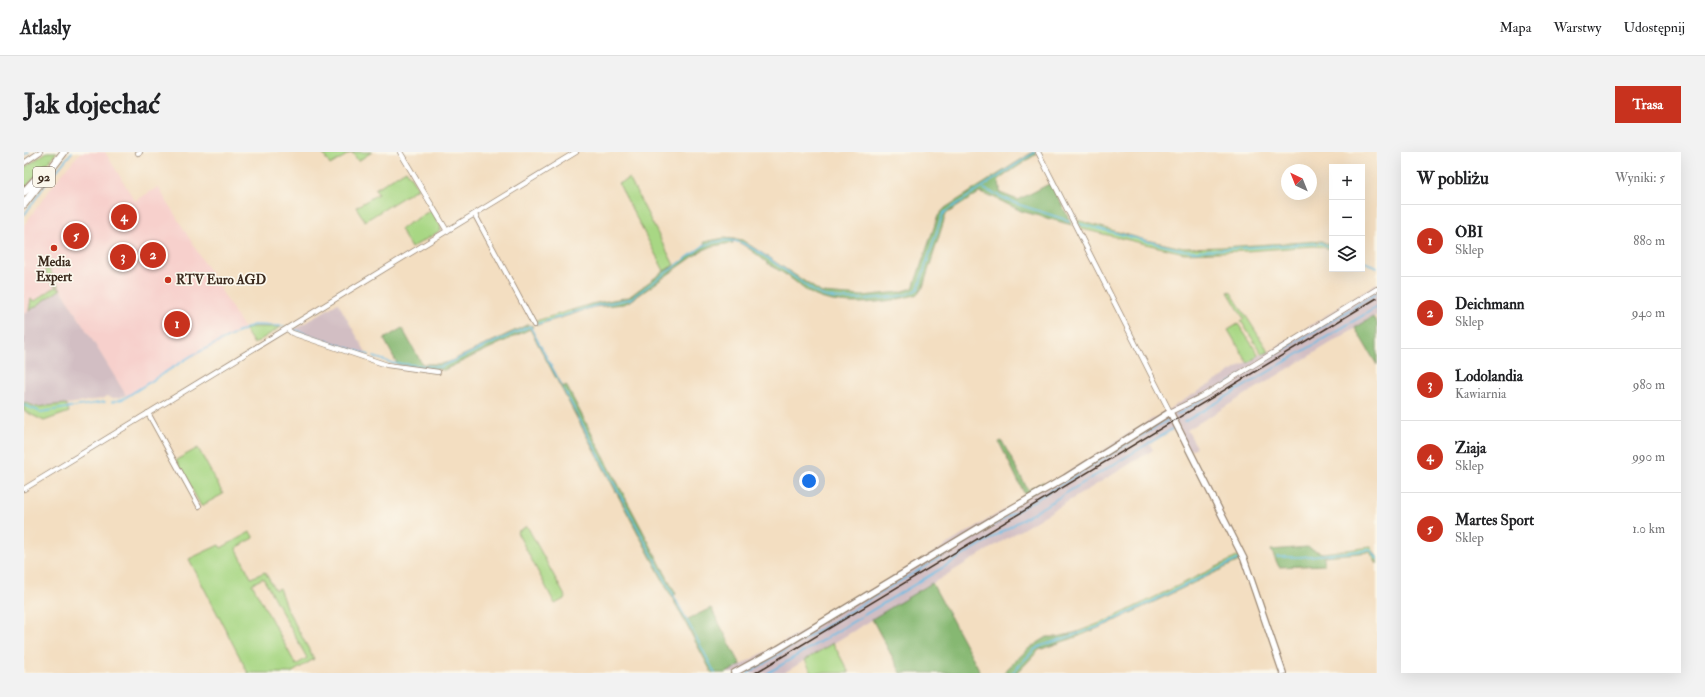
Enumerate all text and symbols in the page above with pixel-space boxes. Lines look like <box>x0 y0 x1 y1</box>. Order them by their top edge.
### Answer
text: Atlasly <box>20 16 71 40</box>
text: Mapa <box>1499 19 1531 36</box>
text: Warstwy <box>1553 19 1602 36</box>
text: Udostępnij <box>1624 19 1685 36</box>
button: Trasa <box>1615 86 1681 123</box>
text: Jak dojechać <box>24 87 160 122</box>
north arrow <box>1281 164 1317 200</box>
map controls <box>1329 164 1365 272</box>
button: + <box>1329 164 1365 200</box>
road number: 92 <box>33 167 55 187</box>
text: W pobliżu <box>1417 168 1489 189</box>
text: Wyniki: 5 <box>1615 170 1665 186</box>
button: − <box>1329 200 1365 236</box>
pin: 4 <box>111 202 137 232</box>
pin: 5 <box>63 221 89 251</box>
text: OBI <box>1455 223 1483 242</box>
text: 1 <box>1428 233 1432 249</box>
text: 880 m <box>1633 233 1665 249</box>
button: layers <box>1329 236 1365 272</box>
pin: 2 <box>140 240 166 270</box>
pin: 3 <box>110 242 136 272</box>
text: Sklep <box>1455 242 1484 258</box>
marker: Media Expert <box>49 243 59 253</box>
place label: Media Expert <box>36 254 73 286</box>
place label: RTV Euro AGD <box>176 272 266 288</box>
marker: RTV Euro AGD <box>163 275 173 285</box>
text: Deichmann <box>1455 295 1525 314</box>
text: 2 <box>1427 305 1433 321</box>
text: 940 m <box>1632 305 1665 321</box>
pin: 1 <box>164 309 190 339</box>
text: Sklep <box>1455 314 1484 330</box>
text: Lodolandia <box>1455 367 1523 386</box>
text: 3 <box>1428 377 1433 393</box>
text: 980 m <box>1633 377 1665 393</box>
text: Kawiarnia <box>1455 386 1506 402</box>
text: Ziaja <box>1455 439 1486 458</box>
text: 4 <box>1426 449 1434 465</box>
text: 990 m <box>1632 449 1665 465</box>
text: Sklep <box>1455 458 1484 474</box>
your location <box>799 471 819 491</box>
text: Martes Sport <box>1455 511 1534 530</box>
text: 5 <box>1427 521 1433 537</box>
text: 1.0 km <box>1632 521 1665 537</box>
text: Sklep <box>1455 530 1484 546</box>

